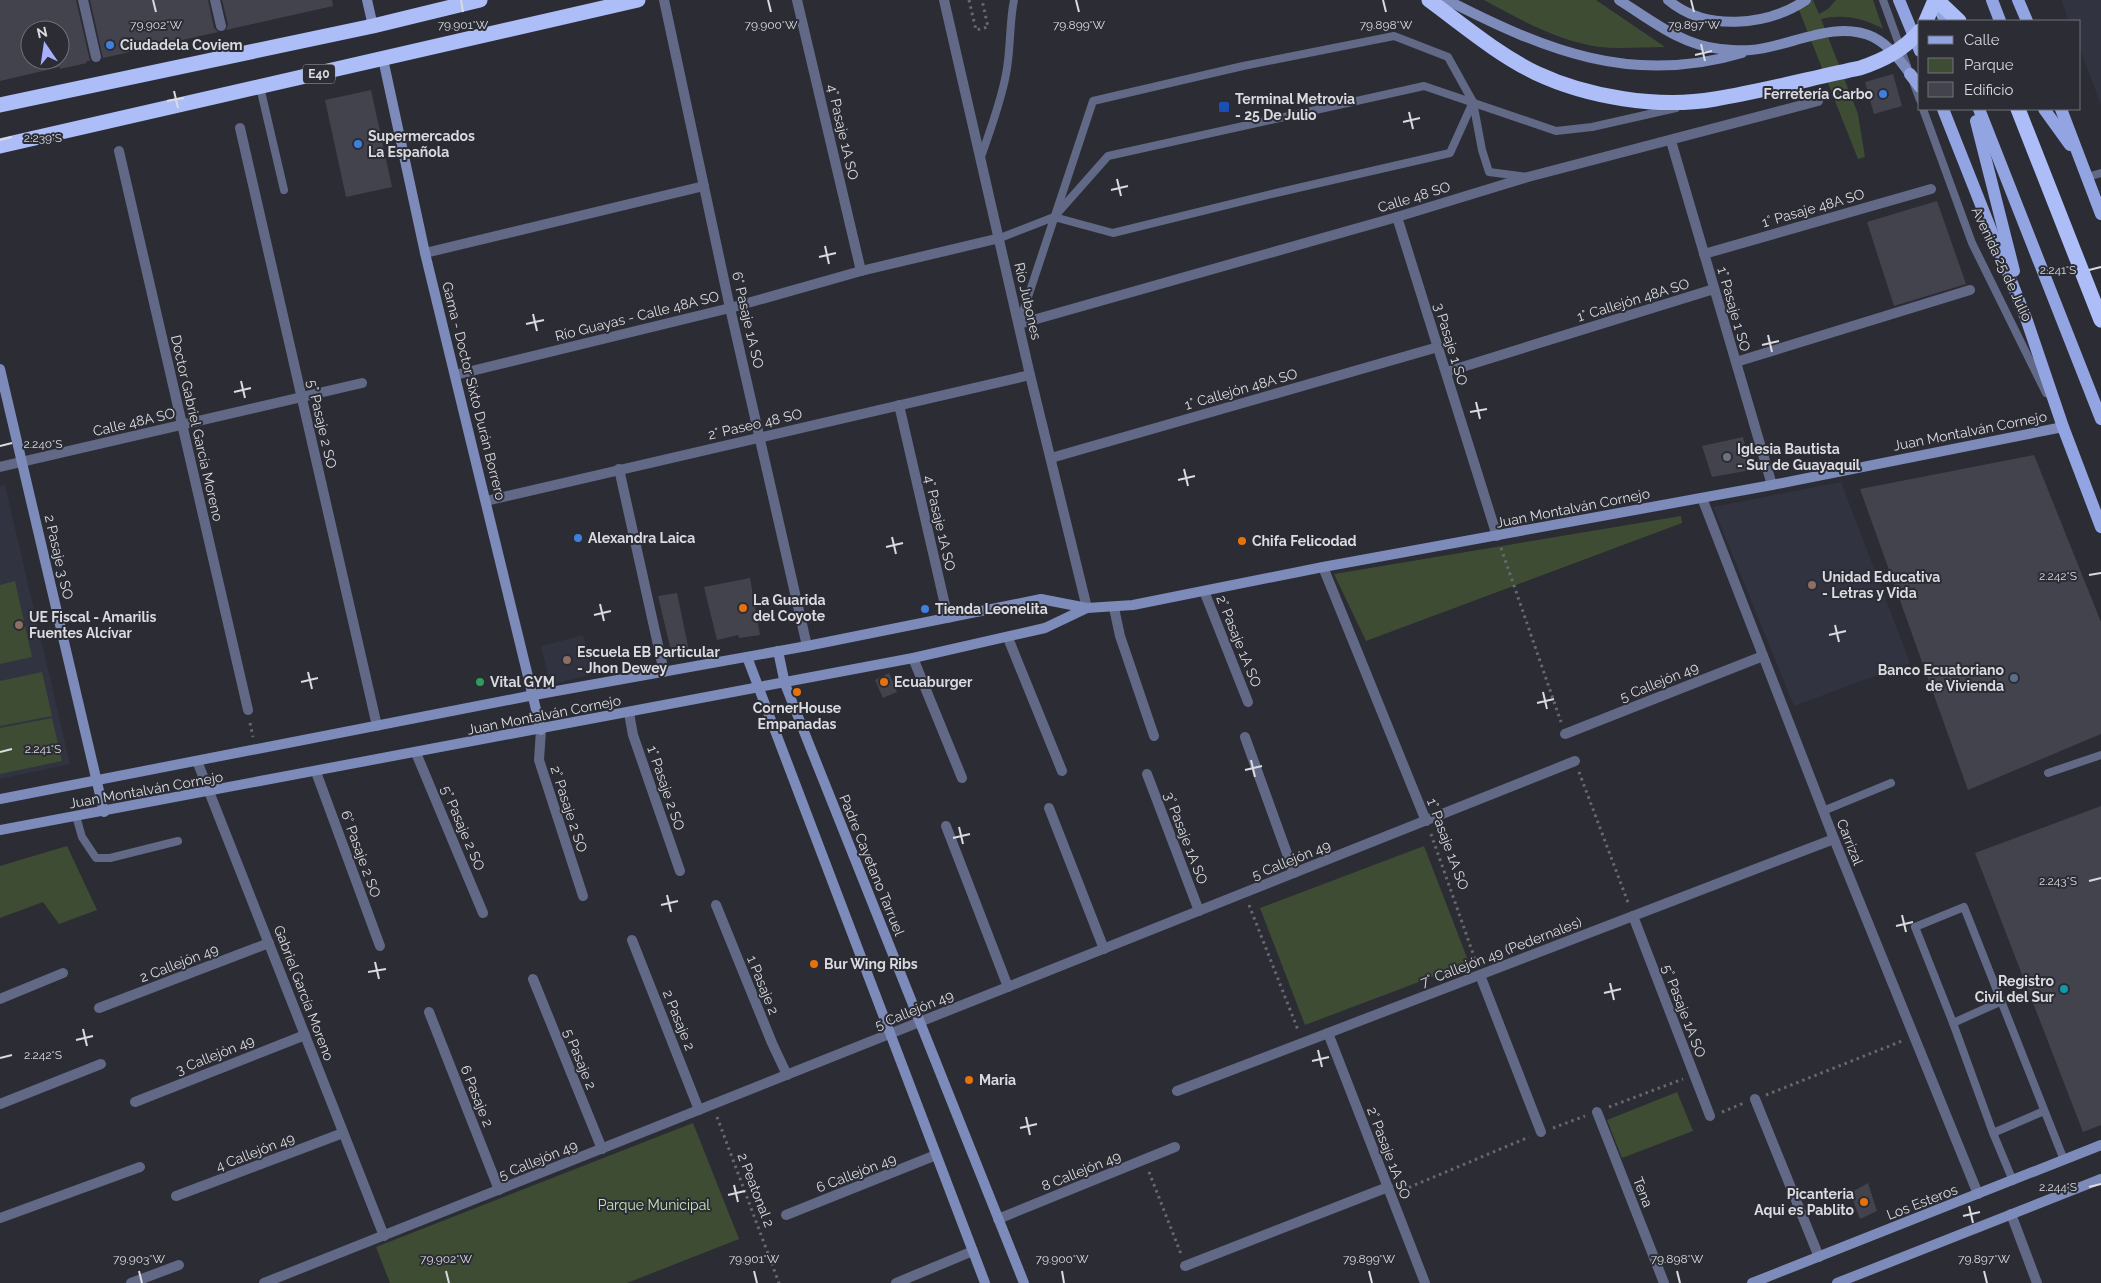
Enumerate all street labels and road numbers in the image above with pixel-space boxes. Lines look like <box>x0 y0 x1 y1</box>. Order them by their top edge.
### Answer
road number: E40 <box>303 64 335 84</box>
street label: 4° Pasaje 1A SO <box>824 82 862 182</box>
street label: Calle 48 SO <box>1376 178 1452 216</box>
street label: 1° Pasaje 48A SO <box>1760 186 1866 230</box>
street label: Avenida 25 de Julio <box>1968 204 2036 324</box>
street label: Río Jubones <box>1011 261 1045 341</box>
street label: 1° Pasaje 1 SO <box>1714 265 1754 353</box>
street label: 6° Pasaje 1A SO <box>729 270 767 370</box>
street label: 1° Callejón 48A SO <box>1575 275 1691 325</box>
street label: Gama - Doctor Sixto Durán Borrero <box>439 280 509 502</box>
street label: Río Guayas - Calle 48A SO <box>553 288 721 344</box>
street label: 3 Pasaje 1 SO <box>1431 301 1471 387</box>
street label: Doctor Gabriel García Moreno <box>168 333 226 523</box>
street label: 1° Callejón 48A SO <box>1183 365 1299 413</box>
street label: 5° Pasaje 2 SO <box>304 378 340 470</box>
street label: Calle 48A SO <box>91 405 177 439</box>
street label: 2° Paseo 48 SO <box>706 405 804 443</box>
street label: Juan Montalván Cornejo <box>1892 408 2048 454</box>
street label: 4° Pasaje 1A SO <box>921 473 959 573</box>
street label: Juan Montalván Cornejo <box>1495 485 1651 531</box>
street label: 2 Pasaje 3 SO <box>41 513 77 601</box>
street label: 2° Pasaje 1A SO <box>1213 593 1265 689</box>
street label: 5 Callejón 49 <box>1617 659 1701 705</box>
street label: Juan Montalván Cornejo <box>466 692 622 738</box>
street label: 1° Pasaje 2 SO <box>644 744 688 832</box>
street label: 2° Pasaje 2 SO <box>548 764 590 854</box>
street label: Juan Montalván Cornejo <box>68 769 224 811</box>
street label: 5° Pasaje 2 SO <box>438 783 488 873</box>
street label: 3° Pasaje 1A SO <box>1161 790 1211 886</box>
street label: Padre Cayetano Tarruel <box>836 792 908 938</box>
street label: 1° Pasaje 1A SO <box>1424 796 1472 892</box>
street label: 6° Pasaje 2 SO <box>338 808 384 900</box>
street label: Carrizal <box>1834 817 1867 868</box>
street label: 5 Callejón 49 <box>1249 837 1333 883</box>
street label: 7° Callejón 49 (Pedernales) <box>1418 914 1584 990</box>
street label: Gabriel García Moreno <box>271 923 337 1063</box>
street label: 2 Callejón 49 <box>137 941 221 985</box>
street label: 1 Pasaje 2 <box>744 953 782 1017</box>
street label: 5° Pasaje 1A SO <box>1659 962 1709 1060</box>
street label: 2 Pasaje 2 <box>660 987 698 1053</box>
street label: 5 Callejón 49 <box>872 987 956 1033</box>
street label: 5 Pasaje 2 <box>561 1026 599 1092</box>
street label: 3 Callejón 49 <box>173 1032 257 1078</box>
street label: 6 Pasaje 2 <box>457 1063 497 1129</box>
street label: 2° Pasaje 1A SO <box>1364 1105 1414 1201</box>
street label: 4 Callejón 49 <box>213 1130 297 1174</box>
street label: 5 Callejón 49 <box>496 1137 580 1183</box>
street label: 8 Callejón 49 <box>1039 1148 1123 1194</box>
street label: 6 Callejón 49 <box>814 1150 898 1196</box>
street label: 2 Peatonal 2 <box>735 1151 777 1229</box>
street label: Tena <box>1630 1175 1656 1209</box>
street label: Los Esteros <box>1884 1181 1960 1223</box>

